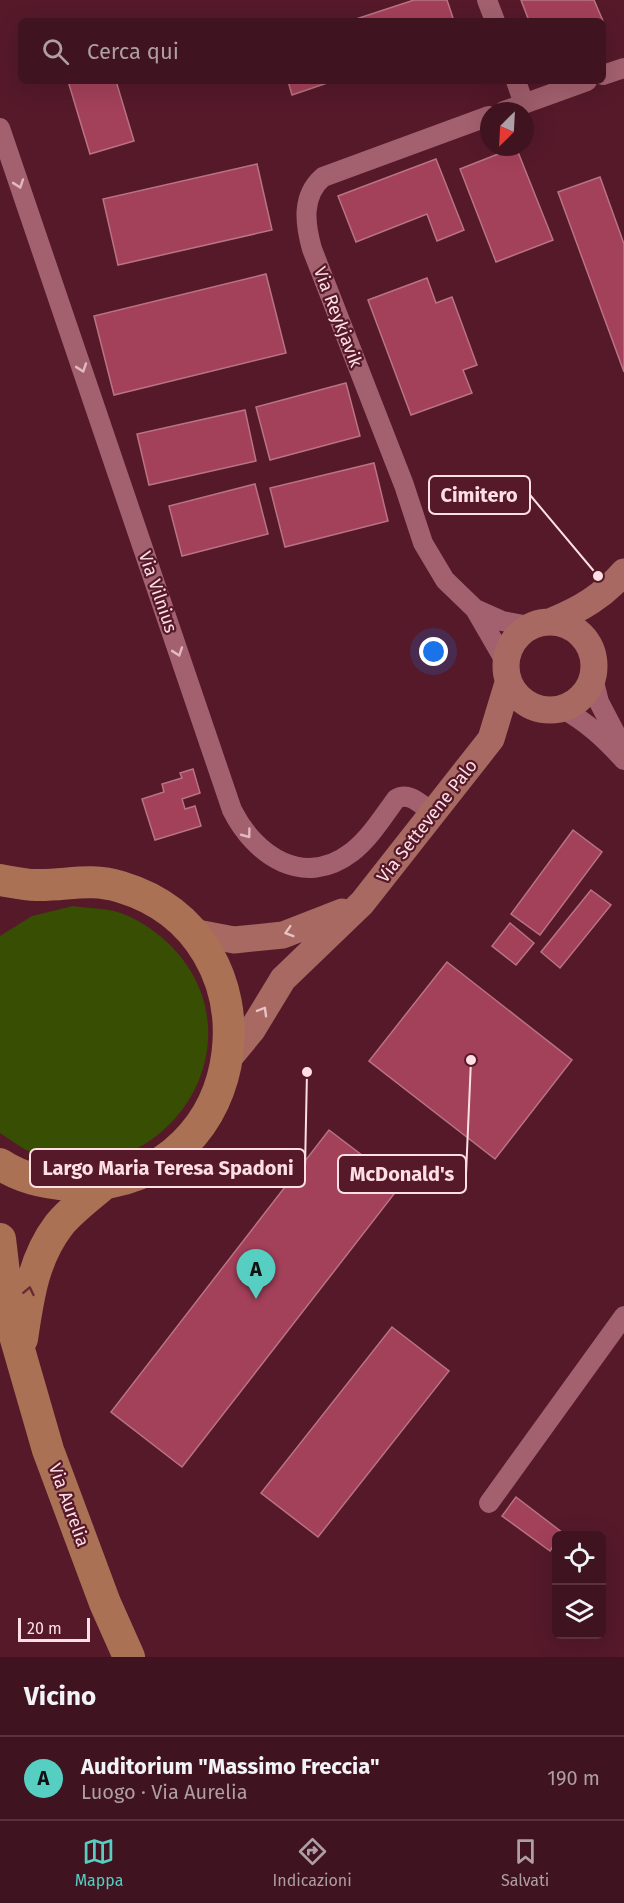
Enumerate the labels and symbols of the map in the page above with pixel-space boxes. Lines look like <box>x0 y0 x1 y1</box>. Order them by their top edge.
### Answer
north arrow <box>480 102 534 156</box>
one-way arrow <box>11 178 24 188</box>
street label: Via Reykjavik <box>309 264 368 371</box>
one-way arrow <box>74 362 87 373</box>
callout: Cimitero <box>429 476 530 514</box>
text: Cimitero <box>440 483 518 507</box>
street label: Via Vilnius <box>134 548 182 636</box>
your location <box>419 637 448 666</box>
one-way arrow <box>171 646 184 657</box>
street label: Via Settevene Palo <box>372 755 482 887</box>
one-way arrow <box>239 827 250 838</box>
one-way arrow <box>284 925 295 937</box>
one-way arrow <box>256 1006 267 1017</box>
callout: Largo Maria Teresa Spadoni <box>30 1149 305 1187</box>
callout: McDonald's <box>338 1155 466 1193</box>
text: Largo Maria Teresa Spadoni <box>42 1156 294 1180</box>
text: McDonald's <box>350 1162 455 1186</box>
pin: A <box>236 1250 276 1299</box>
one-way arrow <box>22 1287 35 1297</box>
street label: Via Aurelia <box>44 1460 94 1550</box>
scale bar <box>18 1615 90 1642</box>

